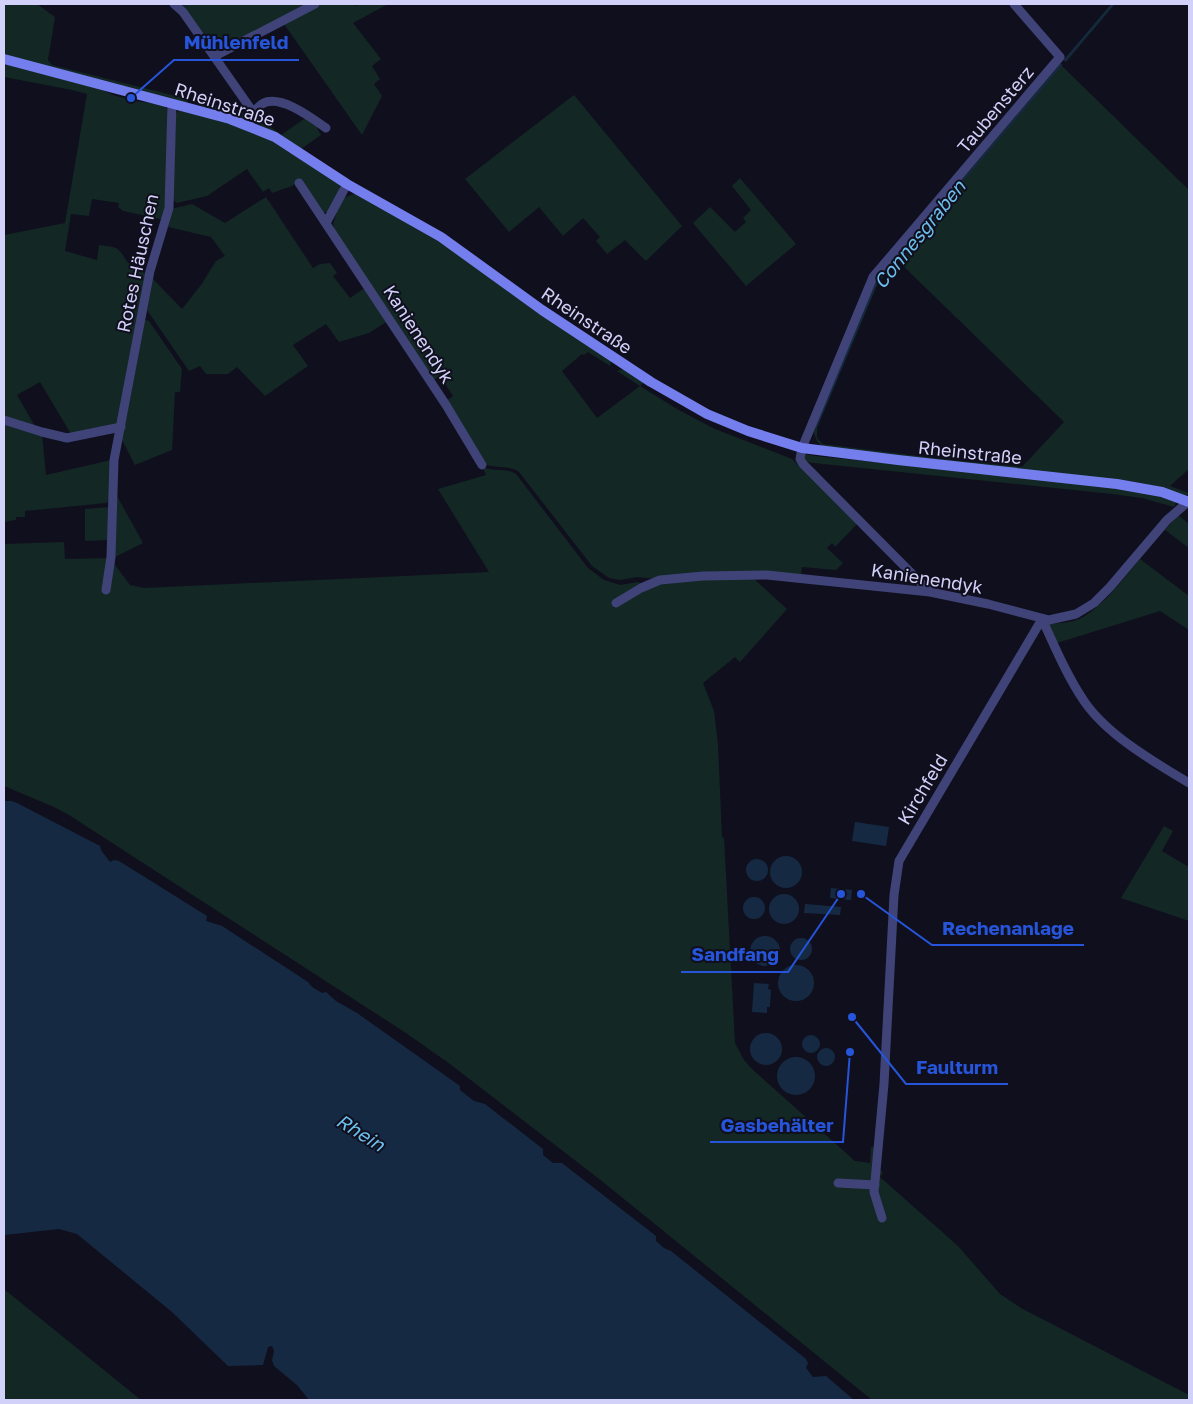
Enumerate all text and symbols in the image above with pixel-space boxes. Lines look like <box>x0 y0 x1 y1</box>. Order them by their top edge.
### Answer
callout: Mühlenfeld <box>174 26 299 60</box>
text: Mühlenfeld <box>184 30 288 53</box>
street label: Taubensterz <box>952 61 1038 157</box>
street label: Rheinstraße <box>172 77 278 131</box>
water label: Connesgraben <box>868 174 971 293</box>
street label: Rotes Häuschen <box>112 192 162 334</box>
street label: Kanienendyk <box>379 281 459 387</box>
street label: Rheinstraße <box>538 282 636 358</box>
street label: Rheinstraße <box>917 436 1023 468</box>
street label: Kanienendyk <box>870 558 984 598</box>
street label: Kirchfeld <box>892 750 952 828</box>
callout: Rechenanlage <box>932 911 1084 945</box>
text: Rechenanlage <box>942 916 1074 939</box>
callout: Sandfang <box>681 938 788 972</box>
text: Sandfang <box>691 942 779 965</box>
callout: Faulturm <box>906 1050 1008 1084</box>
text: Faulturm <box>916 1055 998 1078</box>
water label: Rhein <box>333 1108 390 1156</box>
callout: Gasbehälter <box>710 1108 843 1142</box>
text: Gasbehälter <box>720 1113 834 1136</box>

